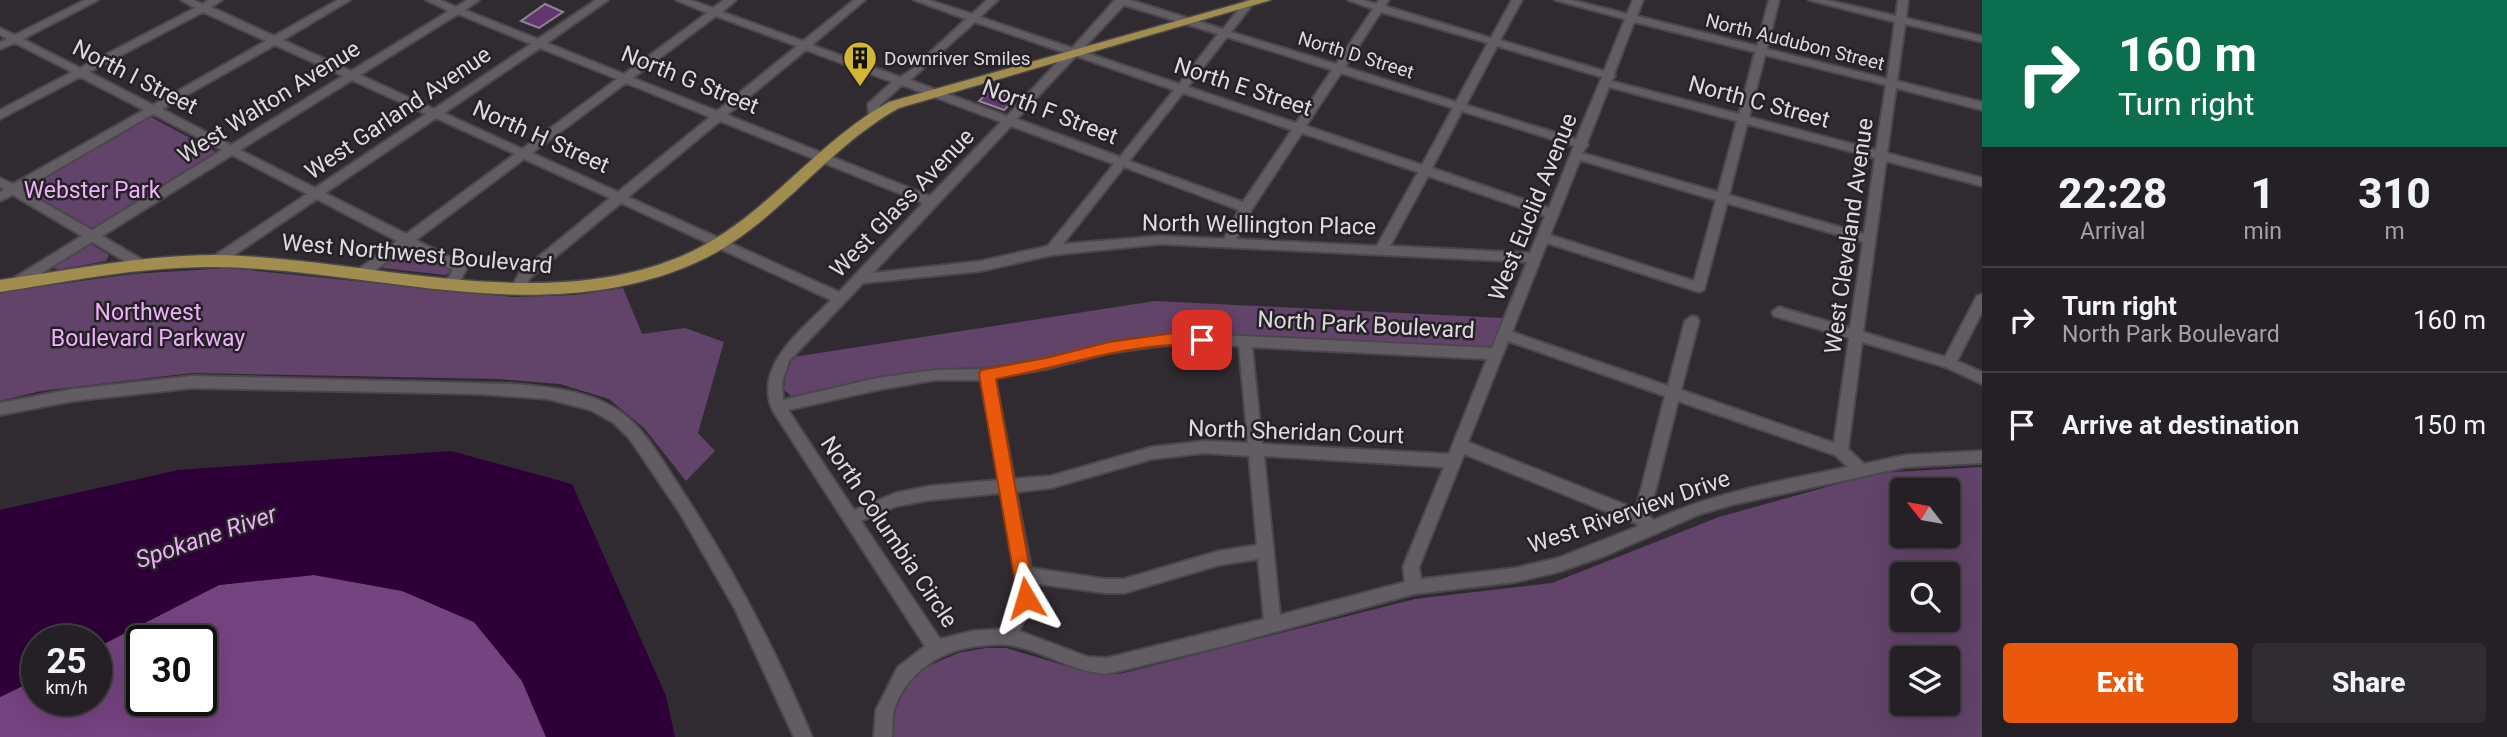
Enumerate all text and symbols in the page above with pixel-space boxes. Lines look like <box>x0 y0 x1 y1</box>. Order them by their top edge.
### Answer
street label: North Audubon Street <box>1703 9 1887 75</box>
street label: North D Street <box>1295 26 1417 84</box>
text: 160 m <box>2118 26 2257 83</box>
icon: right <box>2003 28 2094 119</box>
street label: North I Street <box>68 34 202 120</box>
street label: West Walton Avenue <box>173 35 365 169</box>
building icon: Downriver Smiles <box>841 39 879 88</box>
street label: North G Street <box>617 40 763 120</box>
street label: West Garland Avenue <box>300 41 496 185</box>
place label: Downriver Smiles <box>884 47 1031 70</box>
street label: North E Street <box>1171 52 1315 122</box>
street label: North C Street <box>1685 70 1833 134</box>
street label: North F Street <box>978 74 1122 150</box>
text: Turn right <box>2118 85 2254 123</box>
street label: North H Street <box>469 95 613 179</box>
street label: West Euclid Avenue <box>1483 109 1583 305</box>
street label: West Cleveland Avenue <box>1819 116 1879 356</box>
street label: West Glass Avenue <box>824 123 980 283</box>
text: 22:28 <box>2058 169 2167 218</box>
text: 1 <box>2251 169 2275 218</box>
text: 310 <box>2358 169 2431 218</box>
park label: Webster Park <box>24 177 161 204</box>
street label: North Wellington Place <box>1142 209 1376 241</box>
text: Arrival <box>2080 218 2145 245</box>
text: min <box>2243 218 2282 245</box>
text: m <box>2384 218 2405 245</box>
street label: West Northwest Boulevard <box>280 229 554 279</box>
text: Turn right <box>2062 291 2177 321</box>
park label: Northwest Boulevard Parkway <box>51 299 245 352</box>
icon: right <box>2003 301 2041 339</box>
text: 160 m <box>2413 305 2486 335</box>
street label: North Park Boulevard <box>1257 306 1475 344</box>
pin <box>1172 310 1232 370</box>
icon: arrive <box>1183 321 1221 359</box>
text: North Park Boulevard <box>2062 321 2280 348</box>
icon: arrive <box>2003 406 2041 444</box>
text: Arrive at destination <box>2062 410 2299 440</box>
text: 150 m <box>2413 410 2486 440</box>
street label: North Sheridan Court <box>1187 415 1405 449</box>
street label: North Columbia Circle <box>815 431 963 633</box>
street label: West Riverview Drive <box>1524 465 1734 559</box>
north arrow <box>1890 478 1960 548</box>
map controls <box>1890 478 1960 716</box>
water label: Spokane River <box>132 499 281 574</box>
position arrow <box>989 561 1063 635</box>
button: search <box>1890 562 1960 632</box>
speed limit sign: 30 <box>126 625 217 716</box>
text: 25 <box>46 641 87 682</box>
button: Exit <box>2003 643 2238 723</box>
button: Share <box>2252 643 2486 723</box>
button: layers <box>1890 646 1960 716</box>
text: km/h <box>45 677 88 698</box>

